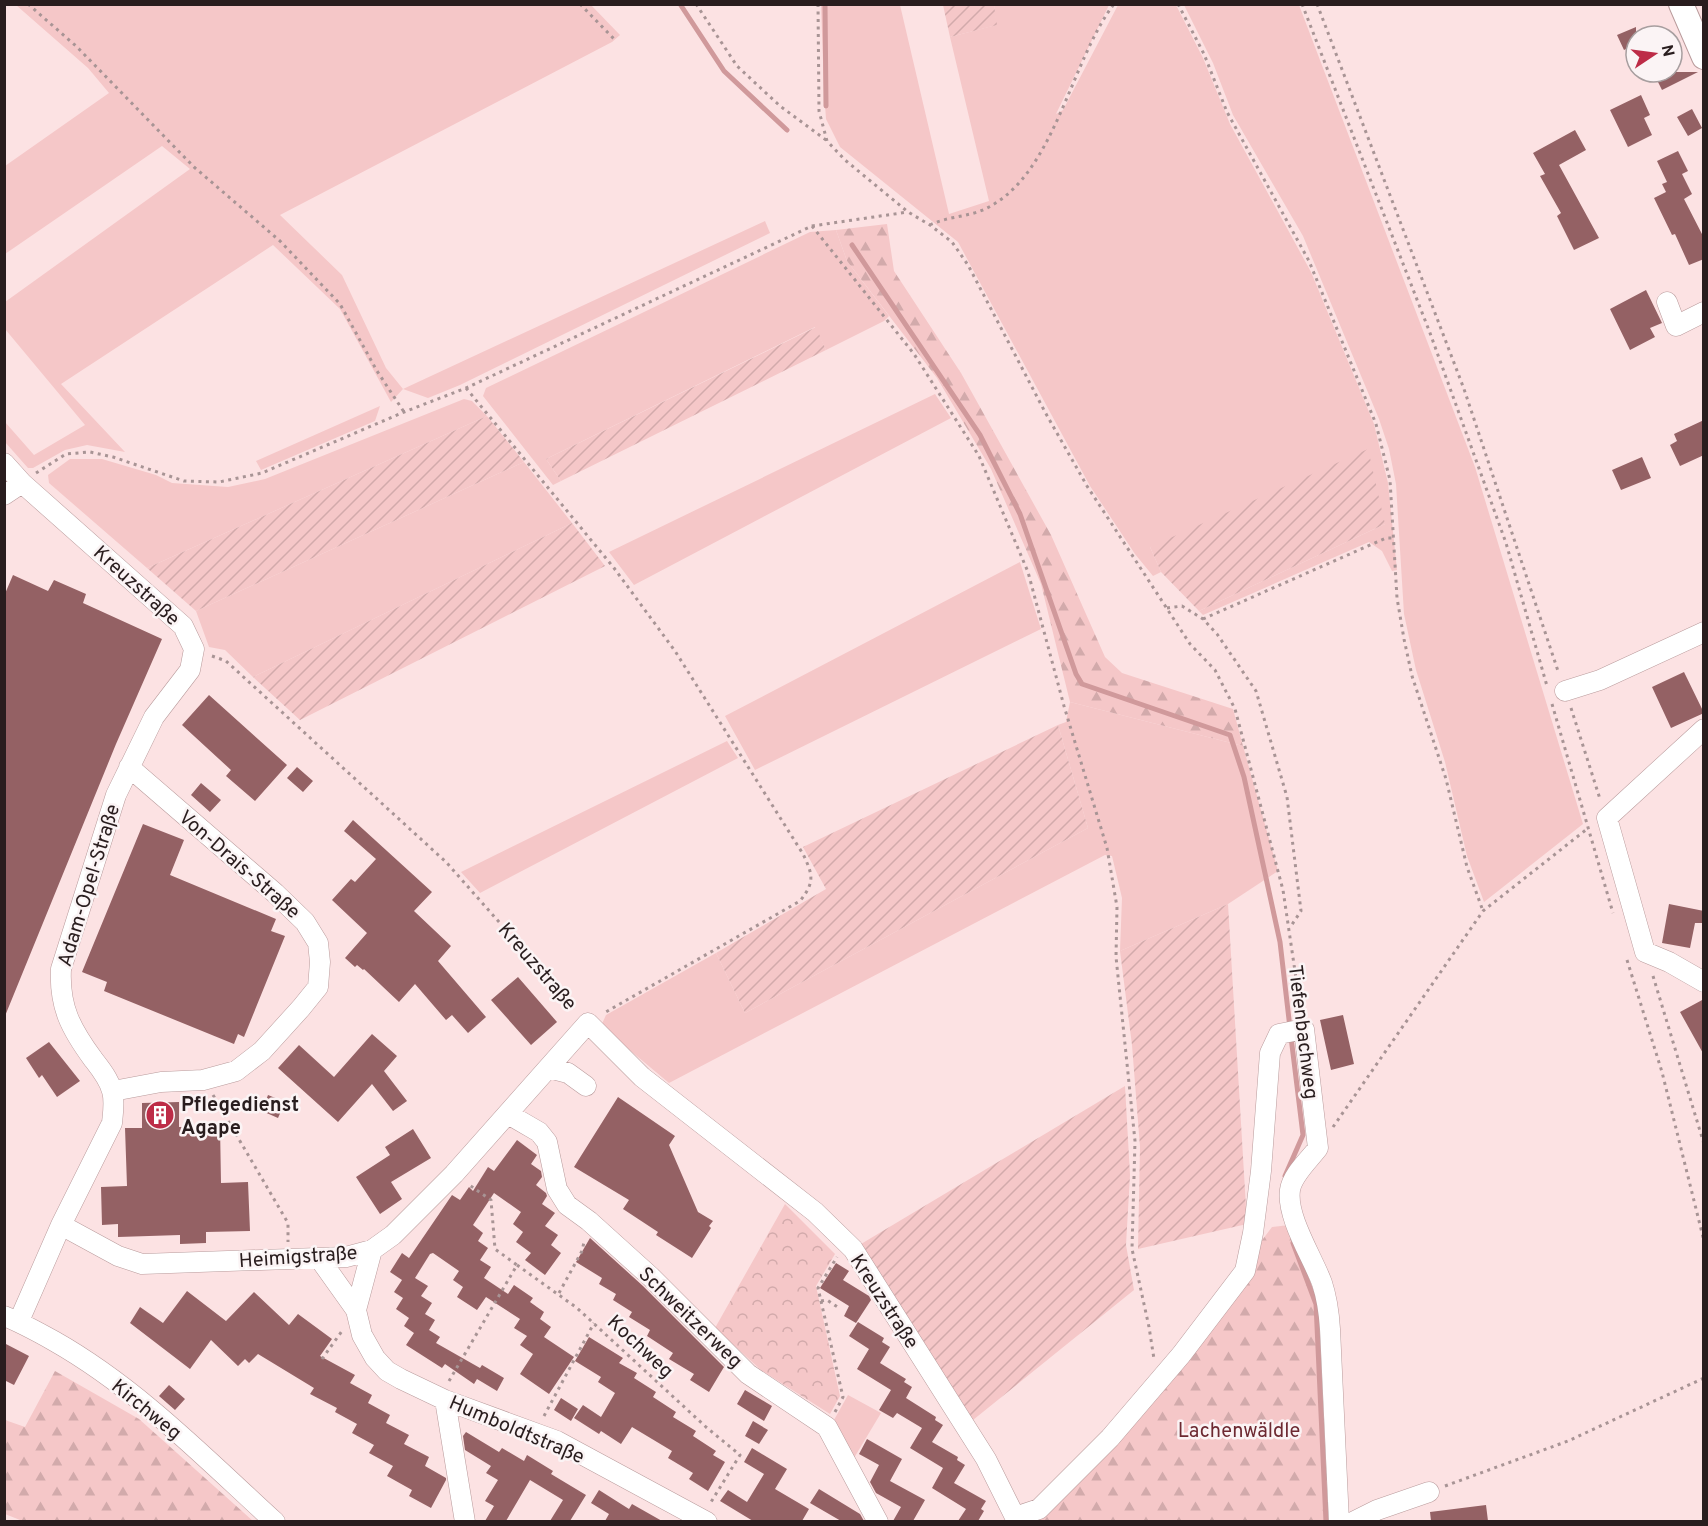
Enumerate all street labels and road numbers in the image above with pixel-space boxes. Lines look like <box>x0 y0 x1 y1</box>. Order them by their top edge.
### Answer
street label: Kreuzstraße <box>87 541 185 632</box>
street label: Adam-Opel-Straße <box>53 801 127 970</box>
street label: Von-Drais-Straße <box>172 805 305 926</box>
street label: Kreuzstraße <box>491 918 582 1017</box>
street label: Tiefenbachweg <box>1281 963 1323 1101</box>
street label: Heimigstraße <box>238 1241 358 1275</box>
street label: Kreuzstraße <box>843 1250 924 1354</box>
street label: Schweitzerweg <box>632 1262 747 1375</box>
street label: Kochweg <box>601 1310 678 1385</box>
street label: Kirchweg <box>105 1374 186 1447</box>
street label: Humboldtstraße <box>445 1391 588 1471</box>

